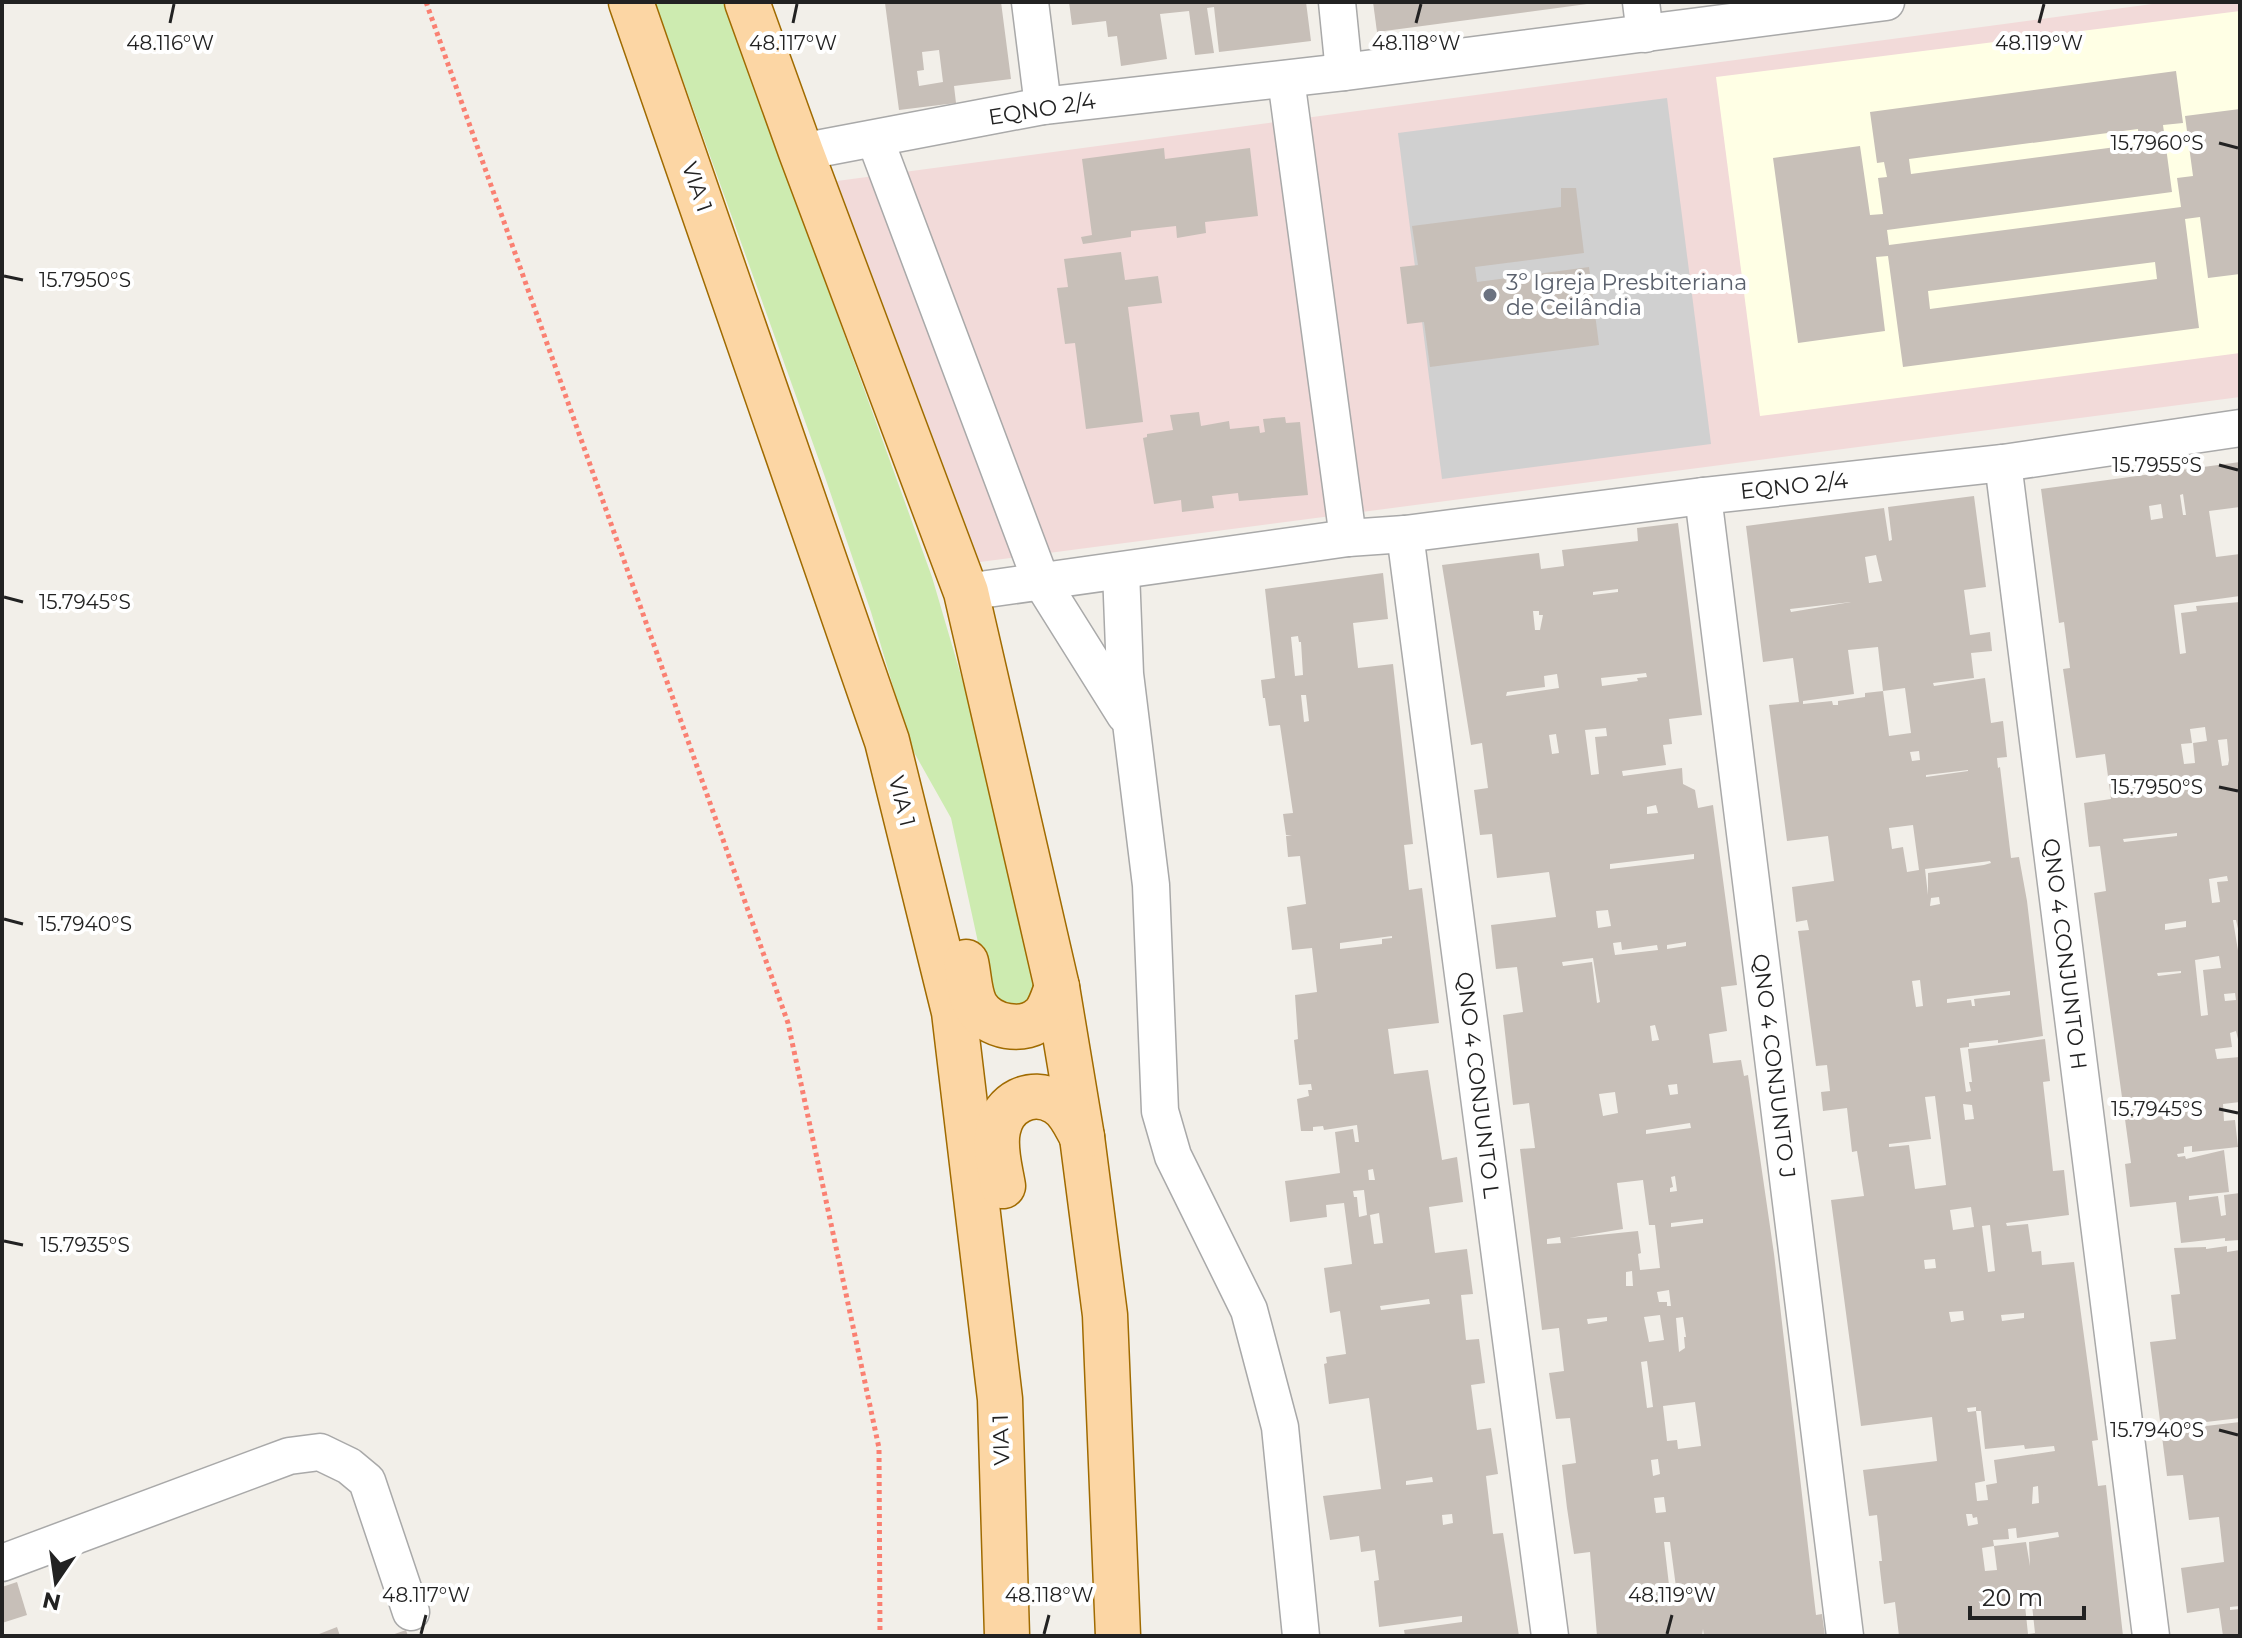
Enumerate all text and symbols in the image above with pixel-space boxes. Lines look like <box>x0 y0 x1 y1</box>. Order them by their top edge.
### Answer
text: 48.116°W <box>126 31 214 55</box>
text: 48.117°W <box>749 31 837 55</box>
text: 48.118°W <box>1372 31 1460 55</box>
text: 48.119°W <box>1995 31 2083 55</box>
street label: EQNO 2/4 <box>986 87 1098 131</box>
text: 15.7960°S <box>2110 131 2204 155</box>
street label: VIA 1 <box>676 158 718 216</box>
text: 15.7950°S <box>39 268 131 292</box>
place label: 3º Igreja Presbiteriana de Ceilândia <box>1506 269 1747 321</box>
marker: 3º Igreja Presbiteriana de Ceilândia <box>1481 286 1499 304</box>
text: 15.7955°S <box>2112 453 2202 477</box>
street label: EQNO 2/4 <box>1739 467 1850 505</box>
text: 15.7945°S <box>39 590 131 614</box>
street label: VIA 1 <box>883 773 921 829</box>
text: 15.7950°S <box>2111 775 2203 799</box>
street label: QNO 4 CONJUNTO H <box>2037 837 2093 1071</box>
text: 15.7940°S <box>38 912 132 936</box>
street label: QNO 4 CONJUNTO J <box>1747 952 1801 1180</box>
street label: QNO 4 CONJUNTO L <box>1451 970 1505 1200</box>
text: 15.7945°S <box>2111 1097 2203 1121</box>
text: 15.7935°S <box>40 1233 130 1257</box>
street label: VIA 1 <box>987 1414 1015 1466</box>
text: 15.7940°S <box>2110 1418 2204 1442</box>
north arrow <box>16 1542 96 1622</box>
scale bar <box>1970 1570 2084 1620</box>
text: 48.117°W <box>382 1583 470 1607</box>
text: 48.118°W <box>1005 1583 1093 1607</box>
text: 48.119°W <box>1628 1583 1716 1607</box>
text: 20 m <box>1982 1583 2043 1612</box>
text: N <box>40 1586 63 1616</box>

